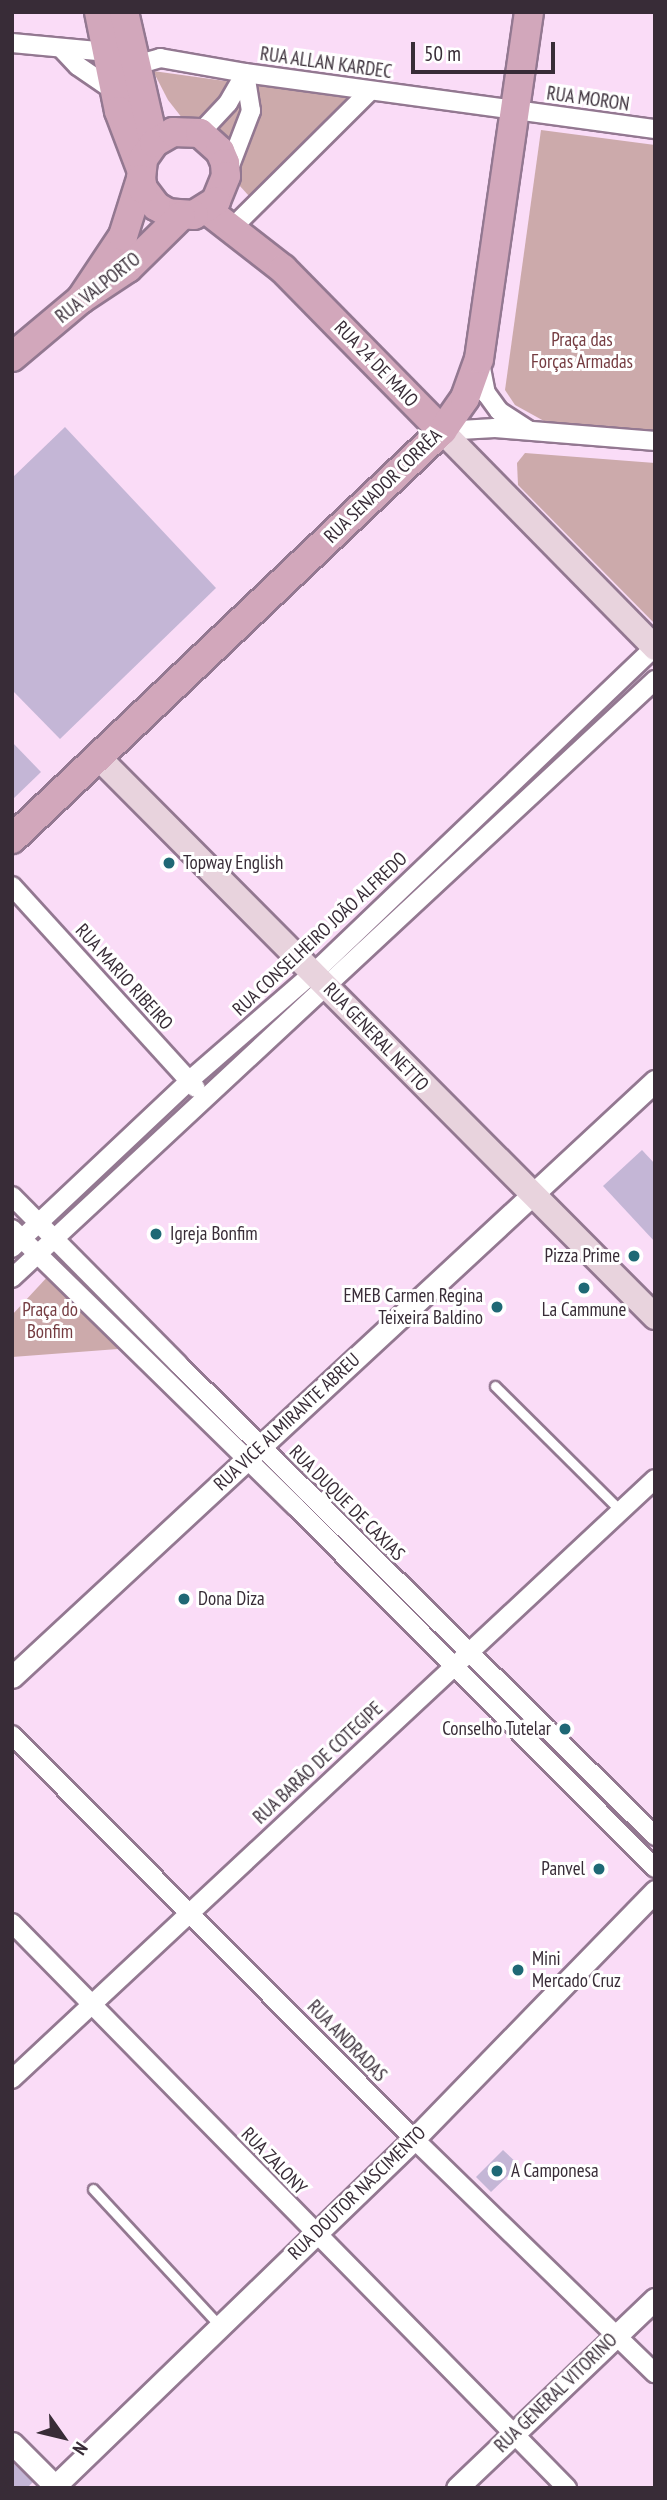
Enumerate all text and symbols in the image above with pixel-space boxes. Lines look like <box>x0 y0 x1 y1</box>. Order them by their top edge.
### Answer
scale bar <box>415 28 558 72</box>
text: 50 m <box>424 40 461 67</box>
street label: RUA ALLAN KARDEC <box>258 42 394 84</box>
street label: RUA MORON <box>545 82 631 116</box>
street label: RUA VALPORTO <box>51 248 145 328</box>
street label: RUA 24 DE MAIO <box>329 316 423 412</box>
park label: Praça das Forças Armadas <box>531 329 633 373</box>
street label: RUA SENADOR CORRÊA <box>319 424 447 548</box>
street label: RUA CONSELHEIRO JOÃO ALFREDO <box>228 847 412 1021</box>
place label: Topway English <box>183 852 284 874</box>
marker: Topway English <box>161 855 177 871</box>
street label: RUA MARIO RIBEIRO <box>70 919 178 1035</box>
street label: RUA GENERAL NETTO <box>318 978 434 1096</box>
place label: Igreja Bonfim <box>170 1223 258 1245</box>
marker: Igreja Bonfim <box>148 1226 164 1242</box>
place label: Pizza Prime <box>544 1245 620 1267</box>
marker: Pizza Prime <box>626 1248 642 1264</box>
marker: La Cammune <box>576 1280 592 1296</box>
place label: EMEB Carmen Regina Teixeira Baldino <box>343 1285 483 1329</box>
park label: Praça do Bonfim <box>22 1299 78 1343</box>
marker: EMEB Carmen Regina Teixeira Baldino <box>489 1299 505 1315</box>
place label: La Cammune <box>542 1299 626 1321</box>
street label: RUA VICE ALMIRANTE ABREU <box>209 1348 365 1496</box>
street label: RUA DUQUE DE CAXIAS <box>284 1440 410 1566</box>
place label: Dona Diza <box>198 1588 265 1610</box>
marker: Dona Diza <box>176 1591 192 1607</box>
street label: RUA BARÃO DE COTEGIPE <box>248 1697 388 1829</box>
place label: Conselho Tutelar <box>442 1718 551 1740</box>
marker: Conselho Tutelar <box>557 1721 573 1737</box>
place label: Panvel <box>541 1858 585 1880</box>
marker: Panvel <box>591 1861 607 1877</box>
place label: Mini Mercado Cruz <box>532 1948 621 1992</box>
marker: Mini Mercado Cruz <box>510 1962 526 1978</box>
street label: RUA ANDRADAS <box>302 1995 392 2087</box>
street label: RUA DOUTOR NASCIMENTO <box>283 2121 431 2265</box>
street label: RUA ZALONY <box>236 2122 312 2200</box>
place label: A Camponesa <box>511 2160 599 2182</box>
marker: A Camponesa <box>489 2163 505 2179</box>
street label: RUA GENERAL VITORINO <box>489 2328 623 2458</box>
north arrow <box>28 2402 98 2472</box>
text: N <box>68 2438 93 2460</box>

